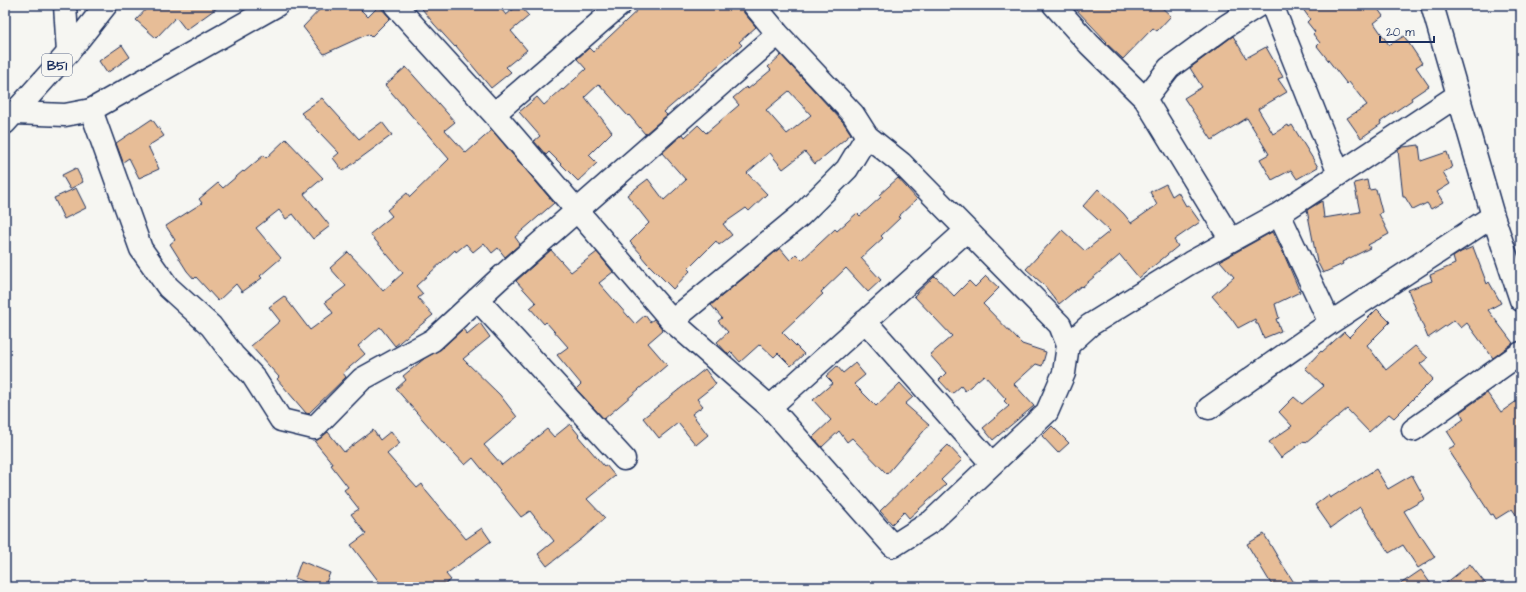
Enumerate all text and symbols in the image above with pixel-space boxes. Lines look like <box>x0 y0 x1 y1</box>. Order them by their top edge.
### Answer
scale bar <box>1380 18 1434 44</box>
text: 20 m <box>1386 24 1415 41</box>
road number: B51 <box>42 54 72 76</box>

